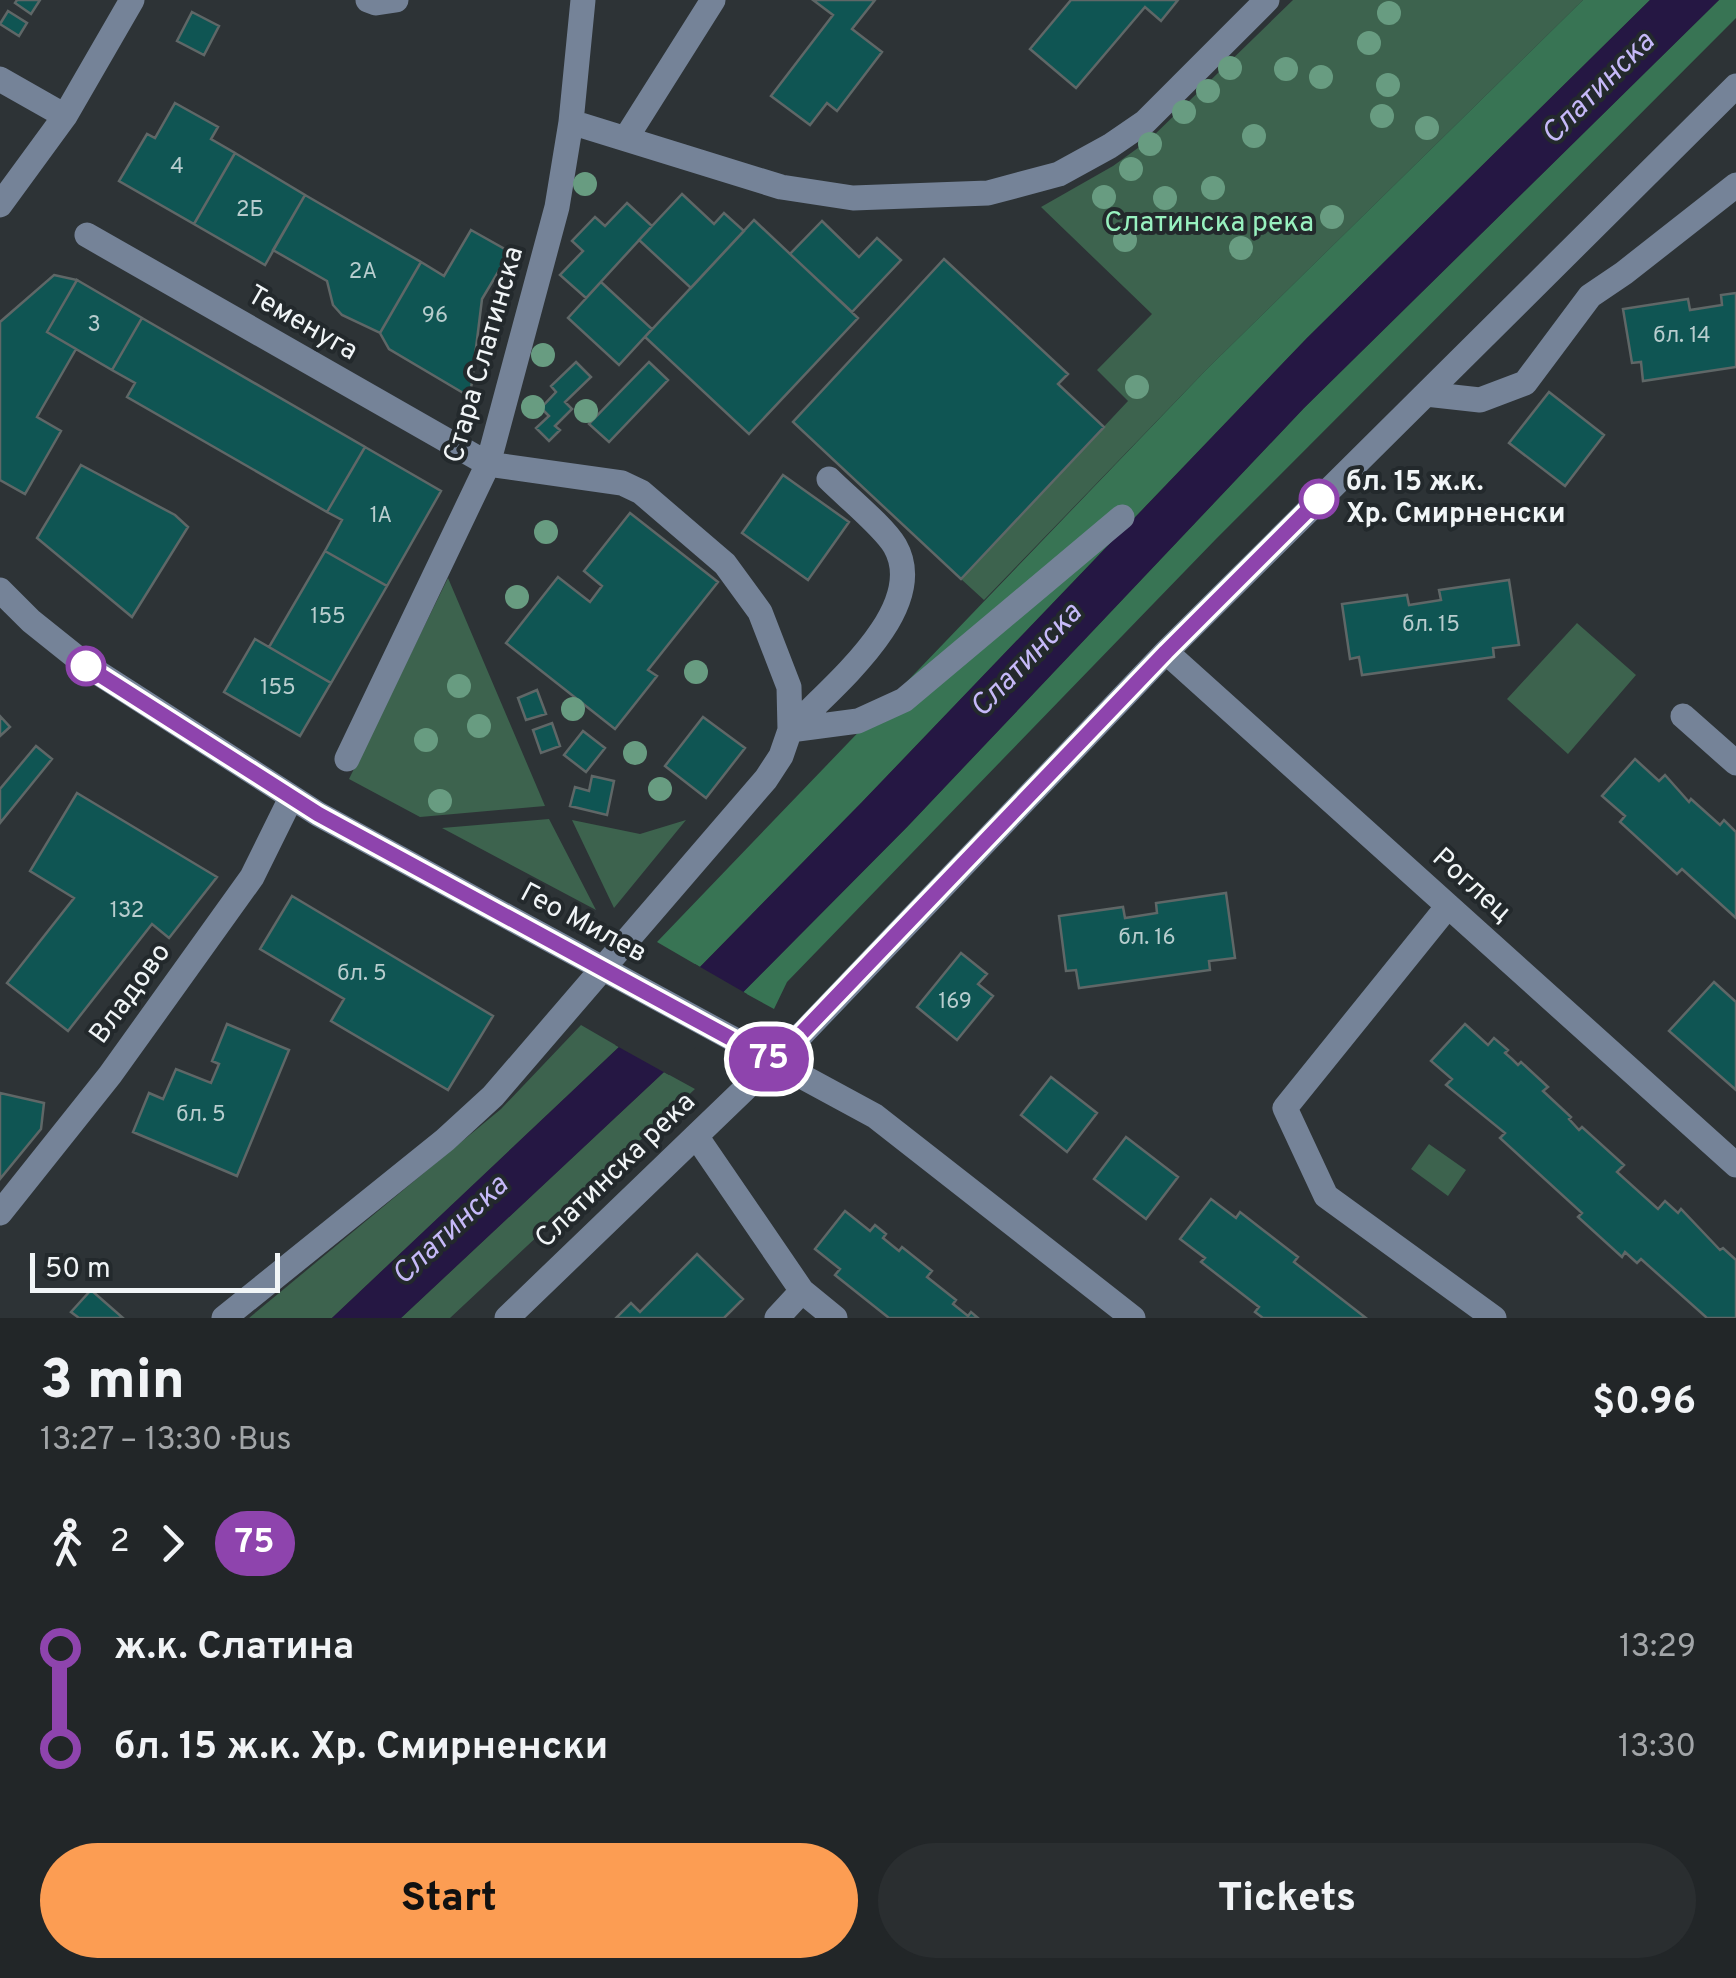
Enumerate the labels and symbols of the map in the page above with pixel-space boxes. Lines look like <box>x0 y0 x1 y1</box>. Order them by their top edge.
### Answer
water label: Слатинска <box>1535 24 1664 153</box>
house number: 4 <box>170 154 184 181</box>
house number: 2Б <box>236 197 264 224</box>
park label: Слатинска река <box>1104 206 1314 242</box>
street label: Стара Слатинска <box>437 242 533 468</box>
house number: 2А <box>349 259 377 286</box>
street label: Теменуга <box>240 278 364 370</box>
house number: 96 <box>422 303 448 330</box>
house number: 3 <box>87 312 101 339</box>
house number: бл. 14 <box>1653 323 1711 350</box>
place label: бл. 15 ж.к. Хр. Смирненски <box>1346 465 1566 533</box>
marker: бл. 15 ж.к. Хр. Смирненски <box>1300 480 1338 518</box>
house number: 1А <box>370 503 392 530</box>
water label: Слатинска <box>963 596 1091 726</box>
house number: 155 <box>310 604 346 631</box>
house number: бл. 15 <box>1402 612 1460 639</box>
unlabelled marker <box>67 647 105 685</box>
house number: 155 <box>260 675 296 702</box>
street label: Роглец <box>1424 841 1518 931</box>
street label: Гео Милев <box>514 876 652 972</box>
house number: 132 <box>110 898 144 925</box>
house number: бл. 16 <box>1118 925 1176 952</box>
street label: Владово <box>82 936 180 1052</box>
house number: бл. 5 <box>337 961 387 988</box>
house number: 169 <box>938 989 972 1016</box>
line badge: 75 <box>724 1026 814 1092</box>
street label: Слатинска река <box>528 1085 704 1257</box>
house number: бл. 5 <box>176 1102 226 1129</box>
water label: Слатинска <box>385 1168 517 1294</box>
scale bar <box>30 1248 280 1292</box>

